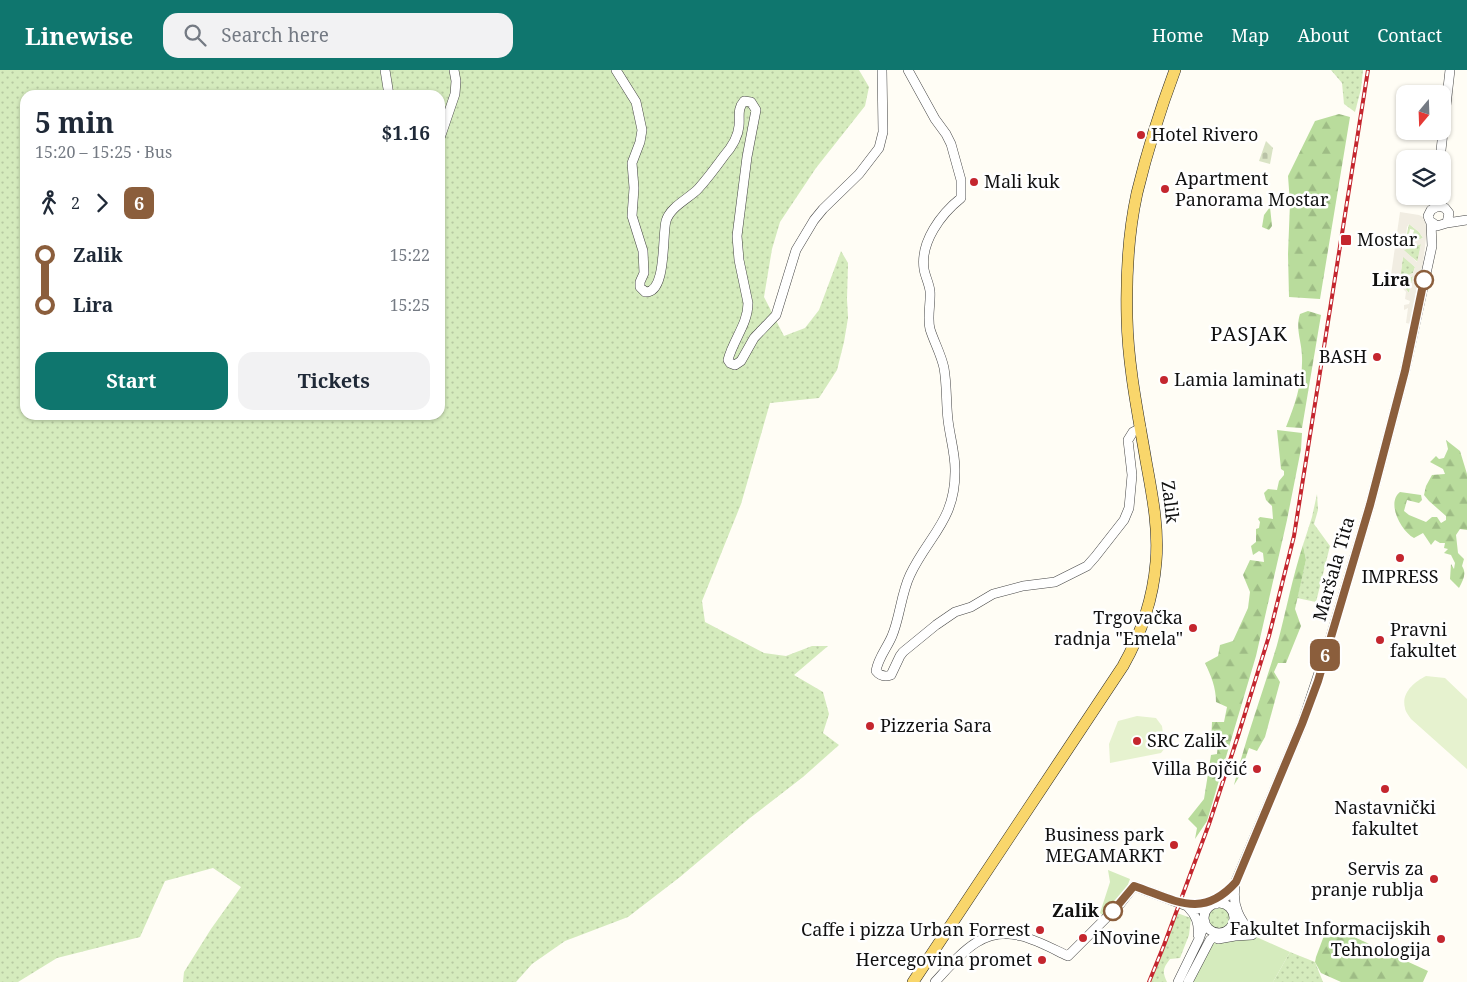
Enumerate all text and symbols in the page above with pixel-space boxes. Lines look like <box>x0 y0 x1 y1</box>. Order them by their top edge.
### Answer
search box <box>163 13 513 58</box>
text: Linewise <box>25 19 133 52</box>
icon: search <box>181 21 209 49</box>
text: Search here <box>221 22 329 48</box>
text: Home <box>1152 23 1203 47</box>
text: Map <box>1231 23 1269 47</box>
text: About <box>1297 23 1349 47</box>
text: Contact <box>1377 23 1442 47</box>
north arrow <box>1396 85 1451 140</box>
map controls <box>1396 85 1451 205</box>
text: 5 min <box>35 103 114 141</box>
text: $1.16 <box>381 120 430 146</box>
place label: Hotel Rivero <box>1151 122 1258 146</box>
marker: Hotel Rivero <box>1135 129 1147 141</box>
text: 15:20 – 15:25 · Bus <box>35 141 172 163</box>
button: layers <box>1396 150 1451 205</box>
place label: Apartment Panorama Mostar <box>1175 166 1329 211</box>
place label: Mali kuk <box>984 169 1060 193</box>
marker: Mali kuk <box>968 176 980 188</box>
marker: Apartment Panorama Mostar <box>1159 183 1171 195</box>
icon: walk <box>35 189 63 217</box>
icon: forward <box>88 189 116 217</box>
text: 6 <box>134 191 144 215</box>
text: 2 <box>71 192 80 214</box>
place label: Mostar <box>1357 227 1418 251</box>
marker: Mostar <box>1339 233 1353 247</box>
text: Zalik <box>73 242 123 268</box>
text: 15:22 <box>390 244 430 266</box>
place label: Lira <box>1372 267 1410 291</box>
marker: Lira <box>1414 270 1434 290</box>
text: Lira <box>73 292 113 318</box>
text: 15:25 <box>390 294 430 316</box>
district label: PASJAK <box>1210 320 1288 347</box>
place label: BASH <box>1319 344 1367 368</box>
marker: BASH <box>1371 351 1383 363</box>
button: Start <box>35 352 228 410</box>
button: Tickets <box>238 352 430 410</box>
place label: Lamia laminati <box>1174 367 1305 391</box>
marker: Lamia laminati <box>1158 374 1170 386</box>
street label: Zalik <box>1156 479 1186 525</box>
street label: Maršala Tita <box>1307 514 1359 624</box>
marker: IMPRESS <box>1394 552 1406 564</box>
place label: IMPRESS <box>1362 564 1438 588</box>
place label: Trgovačka radnja "Emela" <box>1054 605 1183 650</box>
place label: Pravni fakultet <box>1390 617 1457 662</box>
marker: Trgovačka radnja "Emela" <box>1187 622 1199 634</box>
marker: Pravni fakultet <box>1374 634 1386 646</box>
line badge: 6 <box>1309 639 1341 671</box>
text: 6 <box>1320 643 1330 667</box>
place label: Pizzeria Sara <box>880 713 992 737</box>
marker: Pizzeria Sara <box>864 720 876 732</box>
place label: SRC Zalik <box>1147 728 1227 752</box>
marker: SRC Zalik <box>1131 735 1143 747</box>
place label: Villa Bojčić <box>1152 756 1247 780</box>
marker: Villa Bojčić <box>1251 763 1263 775</box>
marker: Nastavnički fakultet <box>1379 783 1391 795</box>
place label: Nastavnički fakultet <box>1334 795 1436 840</box>
place label: Business park MEGAMARKT <box>1045 822 1164 867</box>
marker: Business park MEGAMARKT <box>1168 839 1180 851</box>
place label: Servis za pranje rublja <box>1311 856 1424 901</box>
marker: Servis za pranje rublja <box>1428 873 1440 885</box>
place label: Zalik <box>1052 898 1100 922</box>
marker: Zalik <box>1103 901 1123 921</box>
place label: Fakultet Informacijskih Tehnologija <box>1230 916 1431 961</box>
place label: Caffe i pizza Urban Forrest <box>801 917 1030 941</box>
marker: Caffe i pizza Urban Forrest <box>1034 924 1046 936</box>
place label: iNovine <box>1093 925 1160 949</box>
marker: iNovine <box>1077 932 1089 944</box>
marker: Fakultet Informacijskih Tehnologija <box>1435 933 1447 945</box>
place label: Hercegovina promet <box>856 947 1032 971</box>
marker: Hercegovina promet <box>1036 954 1048 966</box>

